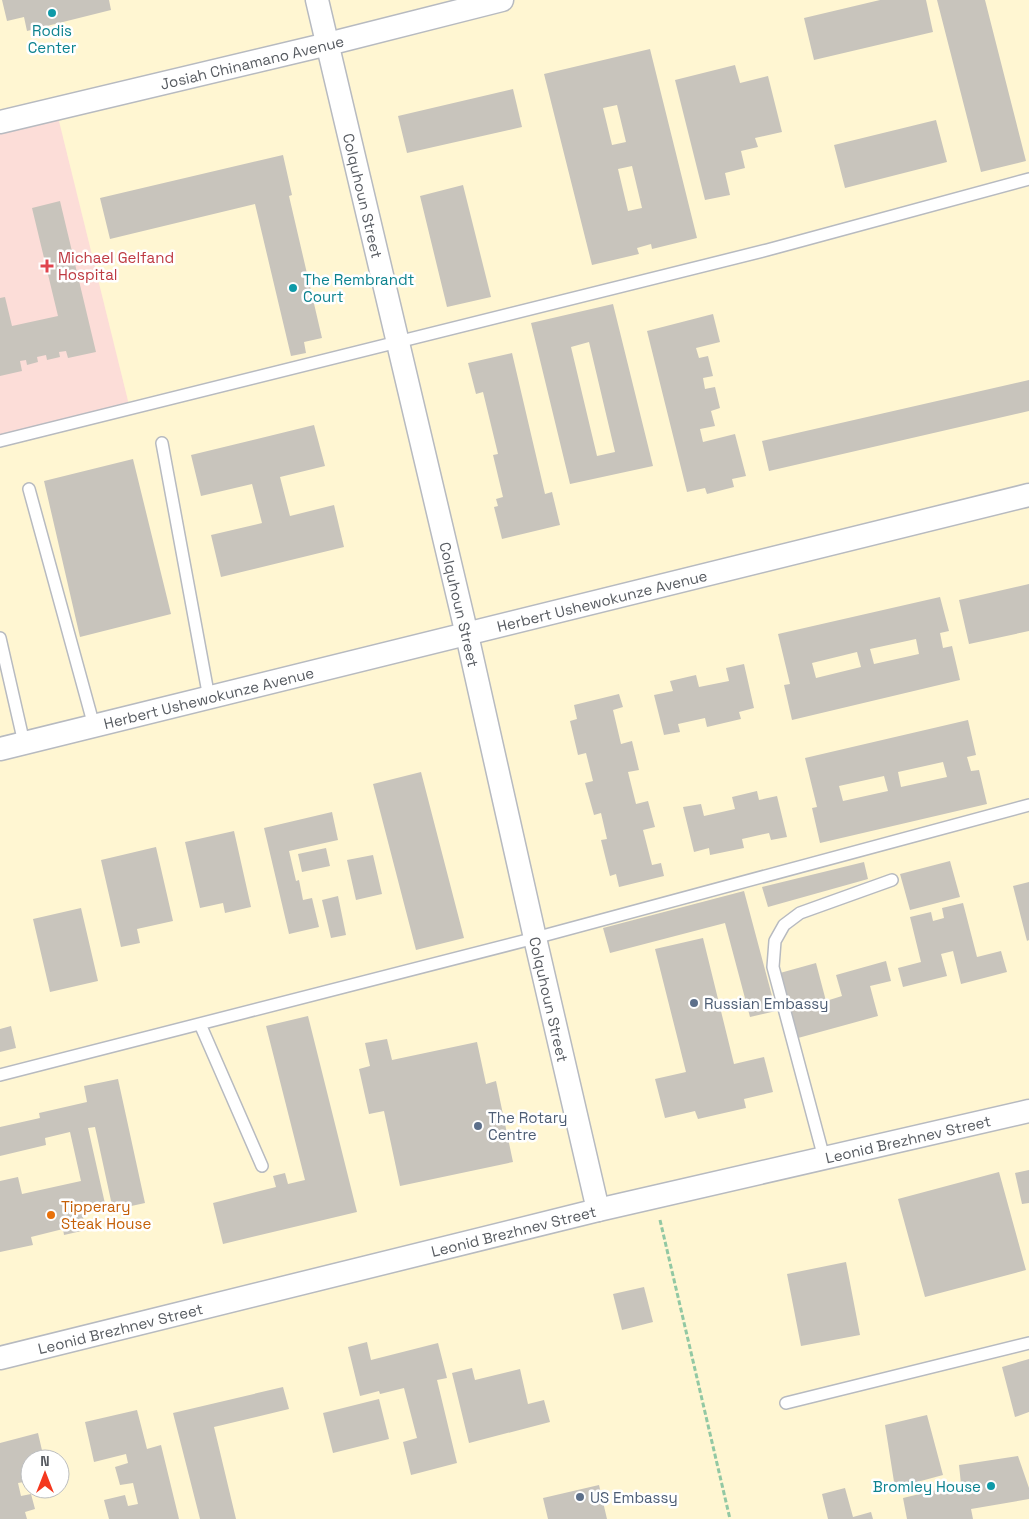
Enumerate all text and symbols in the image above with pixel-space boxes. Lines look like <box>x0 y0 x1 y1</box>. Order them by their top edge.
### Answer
marker: Rodis Center <box>46 7 58 19</box>
place label: Rodis Center <box>28 21 77 57</box>
street label: Josiah Chinamano Avenue <box>158 31 346 93</box>
street label: Colquhoun Street <box>339 131 387 260</box>
place label: Michael Gelfand Hospital <box>58 248 174 284</box>
marker: Michael Gelfand Hospital <box>40 259 54 273</box>
place label: The Rembrandt Court <box>303 270 415 306</box>
marker: The Rembrandt Court <box>287 282 299 294</box>
street label: Colquhoun Street <box>436 540 483 669</box>
street label: Herbert Ushewokunze Avenue <box>495 565 709 636</box>
street label: Herbert Ushewokunze Avenue <box>102 662 316 733</box>
street label: Colquhoun Street <box>526 935 573 1064</box>
place label: Russian Embassy <box>704 994 828 1013</box>
marker: Russian Embassy <box>688 997 700 1009</box>
place label: The Rotary Centre <box>488 1108 568 1144</box>
street label: Leonid Brezhnev Street <box>823 1111 993 1167</box>
marker: The Rotary Centre <box>472 1120 484 1132</box>
place label: Tipperary Steak House <box>61 1197 151 1233</box>
street label: Leonid Brezhnev Street <box>429 1201 598 1260</box>
marker: Tipperary Steak House <box>45 1209 57 1221</box>
street label: Leonid Brezhnev Street <box>36 1299 205 1358</box>
north arrow <box>20 1449 70 1499</box>
text: N <box>40 1452 50 1470</box>
place label: Bromley House <box>873 1477 981 1496</box>
marker: Bromley House <box>985 1480 997 1492</box>
place label: US Embassy <box>590 1488 678 1507</box>
marker: US Embassy <box>574 1491 586 1503</box>

